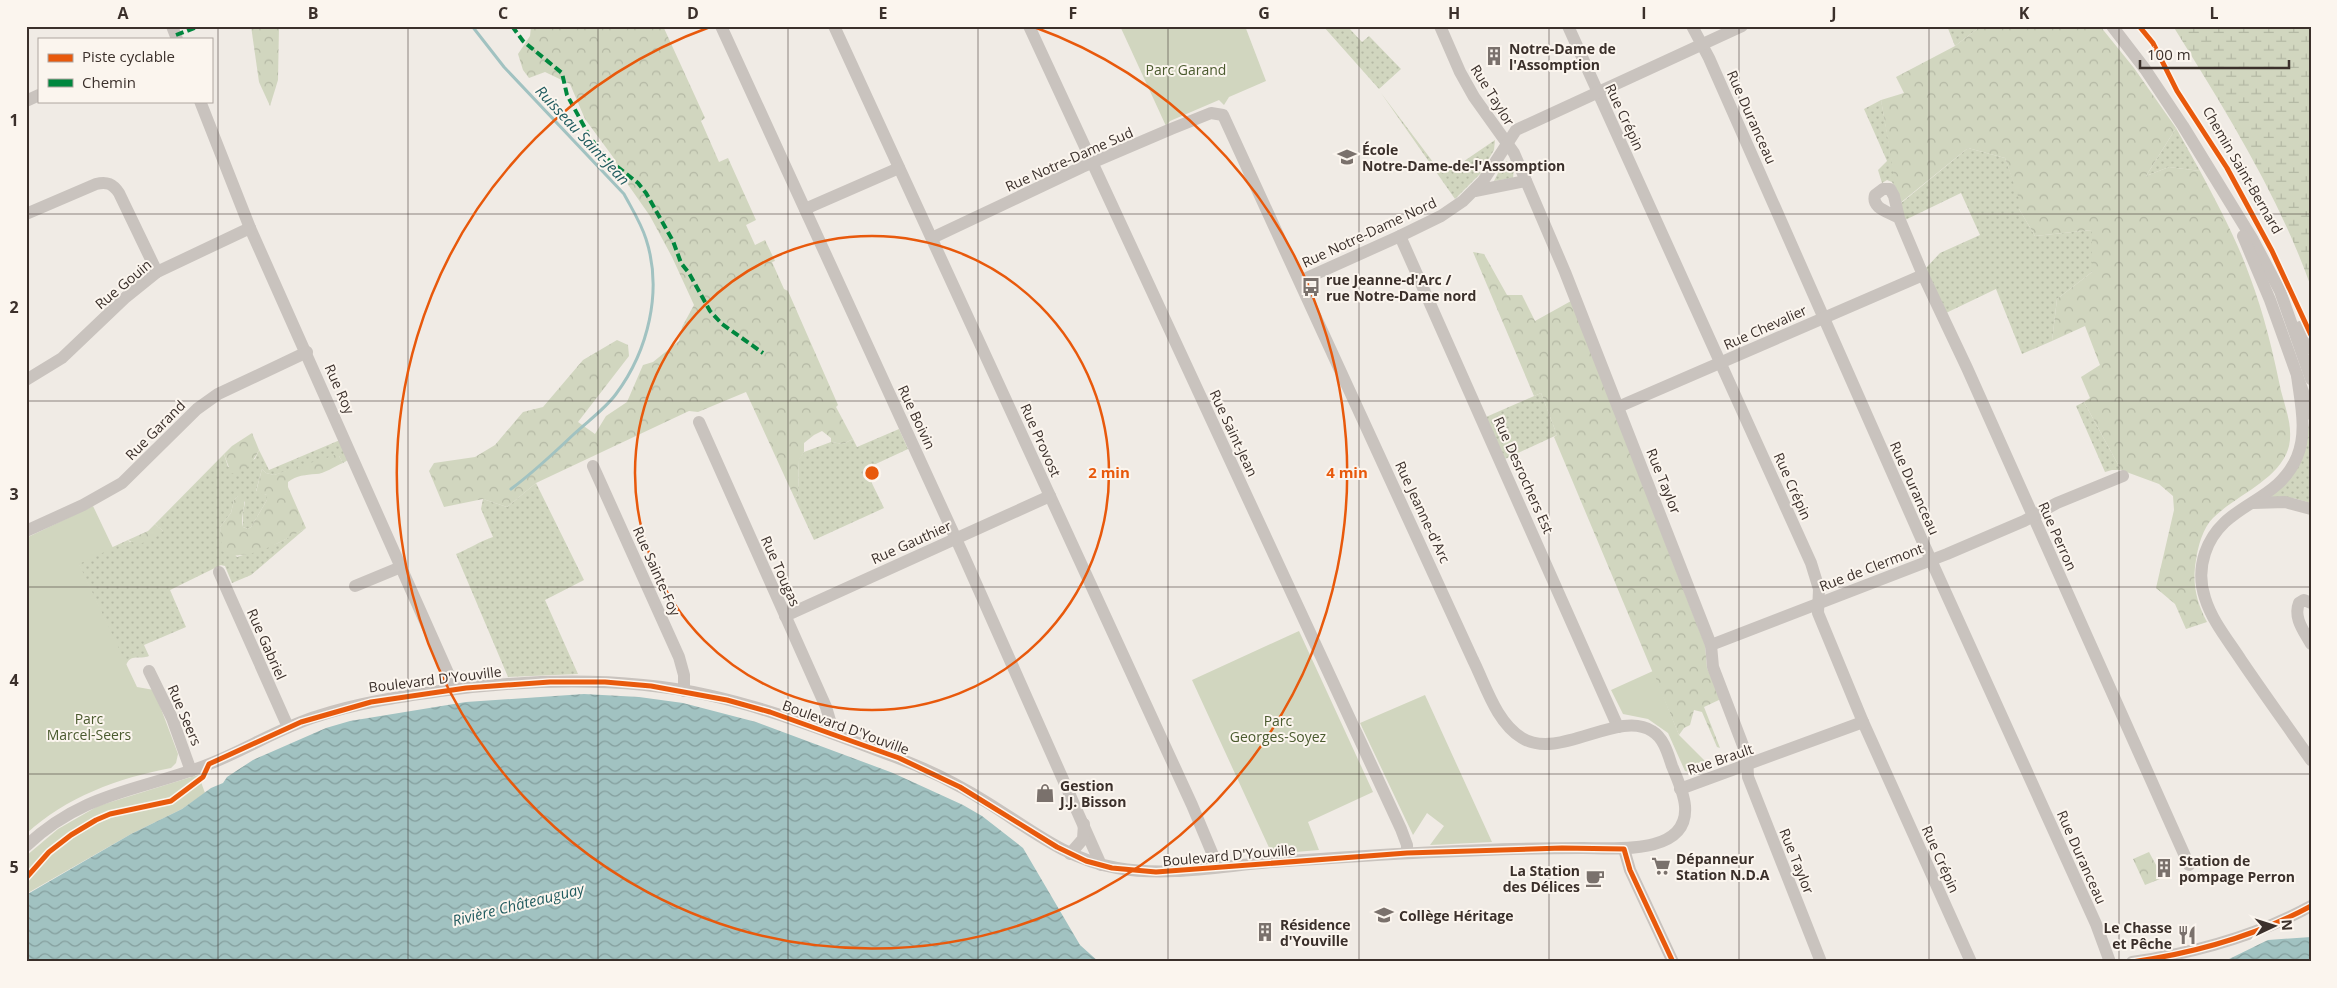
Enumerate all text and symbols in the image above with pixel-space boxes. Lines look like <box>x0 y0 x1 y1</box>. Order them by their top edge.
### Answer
text: A <box>117 2 129 24</box>
text: B <box>308 2 318 24</box>
text: C <box>498 2 508 24</box>
text: D <box>687 2 699 24</box>
text: E <box>879 2 888 24</box>
text: F <box>1069 2 1077 24</box>
text: G <box>1258 2 1270 24</box>
text: H <box>1448 2 1460 24</box>
text: I <box>1641 2 1647 24</box>
text: J <box>1829 2 1837 24</box>
text: K <box>2019 2 2030 24</box>
text: L <box>2209 2 2219 24</box>
legend <box>38 38 212 102</box>
scale bar <box>2140 38 2288 70</box>
place label: Notre-Dame de l'Assomption <box>1509 39 1616 74</box>
text: 100 m <box>2147 44 2191 64</box>
building icon: Notre-Dame de l'Assomption <box>1483 45 1505 67</box>
text: Piste cyclable <box>82 46 175 66</box>
park label: Parc Garand <box>1146 60 1226 79</box>
street label: Rue Taylor <box>1467 61 1519 129</box>
street label: Rue Duranceau <box>1723 67 1781 167</box>
text: Chemin <box>82 72 136 92</box>
street label: Rue Crépin <box>1601 80 1649 154</box>
water label: Ruisseau Saint-Jean <box>532 81 634 189</box>
street label: Chemin Saint-Bernard <box>2199 103 2287 237</box>
text: 1 <box>9 109 19 131</box>
street label: Rue Notre-Dame Sud <box>1002 122 1136 196</box>
place label: École Notre-Dame-de-l'Assomption <box>1362 140 1565 175</box>
school or university icon: École Notre-Dame-de-l'Assomption <box>1336 146 1358 168</box>
street label: Rue Notre-Dame Nord <box>1299 192 1439 272</box>
street label: Rue Gouin <box>91 255 155 313</box>
place label: rue Jeanne-d'Arc / rue Notre-Dame nord <box>1326 270 1476 305</box>
bus stop icon: rue Jeanne-d'Arc / rue Notre-Dame nord <box>1300 276 1322 298</box>
text: 2 <box>9 296 19 318</box>
street label: Rue Chevalier <box>1720 300 1810 354</box>
street label: Rue Roy <box>321 361 360 418</box>
street label: Rue Boivin <box>894 382 940 452</box>
street label: Rue Saint-Jean <box>1206 386 1262 480</box>
street label: Rue Garand <box>121 396 189 464</box>
street label: Rue Provost <box>1016 400 1066 480</box>
street label: Rue Desrochers Est <box>1490 413 1558 537</box>
street label: Rue Duranceau <box>1886 438 1944 538</box>
street label: Rue Taylor <box>1642 445 1686 517</box>
street label: Rue Crépin <box>1770 449 1816 523</box>
street label: Rue Jeanne-d'Arc <box>1391 458 1455 566</box>
text: 2 min <box>1088 462 1130 482</box>
text: 4 min <box>1326 462 1368 482</box>
centre of rings <box>863 464 881 482</box>
text: 3 <box>9 483 19 505</box>
street label: Rue Perron <box>2034 499 2082 573</box>
street label: Rue Gauthier <box>868 516 954 568</box>
street label: Rue Sainte-Foy <box>629 523 686 620</box>
street label: Rue Tougas <box>757 533 805 610</box>
street label: Rue de Clermont <box>1816 538 1926 596</box>
street label: Rue Gabriel <box>243 605 291 683</box>
street label: Boulevard D'Youville <box>368 661 503 697</box>
text: 4 <box>9 669 19 691</box>
street label: Rue Seers <box>164 682 206 749</box>
street label: Boulevard D'Youville <box>780 695 912 759</box>
park label: Parc Marcel-Seers <box>47 709 132 744</box>
park label: Parc Georges-Soyez <box>1230 711 1327 746</box>
street label: Rue Brault <box>1685 739 1755 779</box>
place label: Gestion J.J. Bisson <box>1058 776 1126 811</box>
shop icon: Gestion J.J. Bisson <box>1034 782 1056 804</box>
street label: Rue Duranceau <box>2053 807 2111 907</box>
street label: Rue Crépin <box>1918 822 1964 896</box>
street label: Rue Taylor <box>1775 825 1819 897</box>
street label: Boulevard D'Youville <box>1162 840 1297 870</box>
place label: Dépanneur Station N.D.A <box>1676 849 1770 884</box>
place label: Station de pompage Perron <box>2179 851 2295 886</box>
supermarket icon: Dépanneur Station N.D.A <box>1650 855 1672 877</box>
text: 5 <box>9 856 19 878</box>
building icon: Station de pompage Perron <box>2153 857 2175 879</box>
place label: La Station des Délices <box>1503 861 1580 896</box>
cafe icon: La Station des Délices <box>1584 867 1606 889</box>
water label: Rivière Châteauguay <box>450 878 587 930</box>
north arrow <box>2250 900 2300 950</box>
school or university icon: Collège Héritage <box>1373 904 1395 926</box>
place label: Collège Héritage <box>1399 906 1514 925</box>
place label: Résidence d'Youville <box>1280 915 1351 950</box>
place label: Le Chasse et Pêche <box>2103 918 2172 953</box>
text: N <box>2278 919 2297 931</box>
building icon: Résidence d'Youville <box>1254 921 1276 943</box>
restaurant icon: Le Chasse et Pêche <box>2176 924 2198 946</box>

